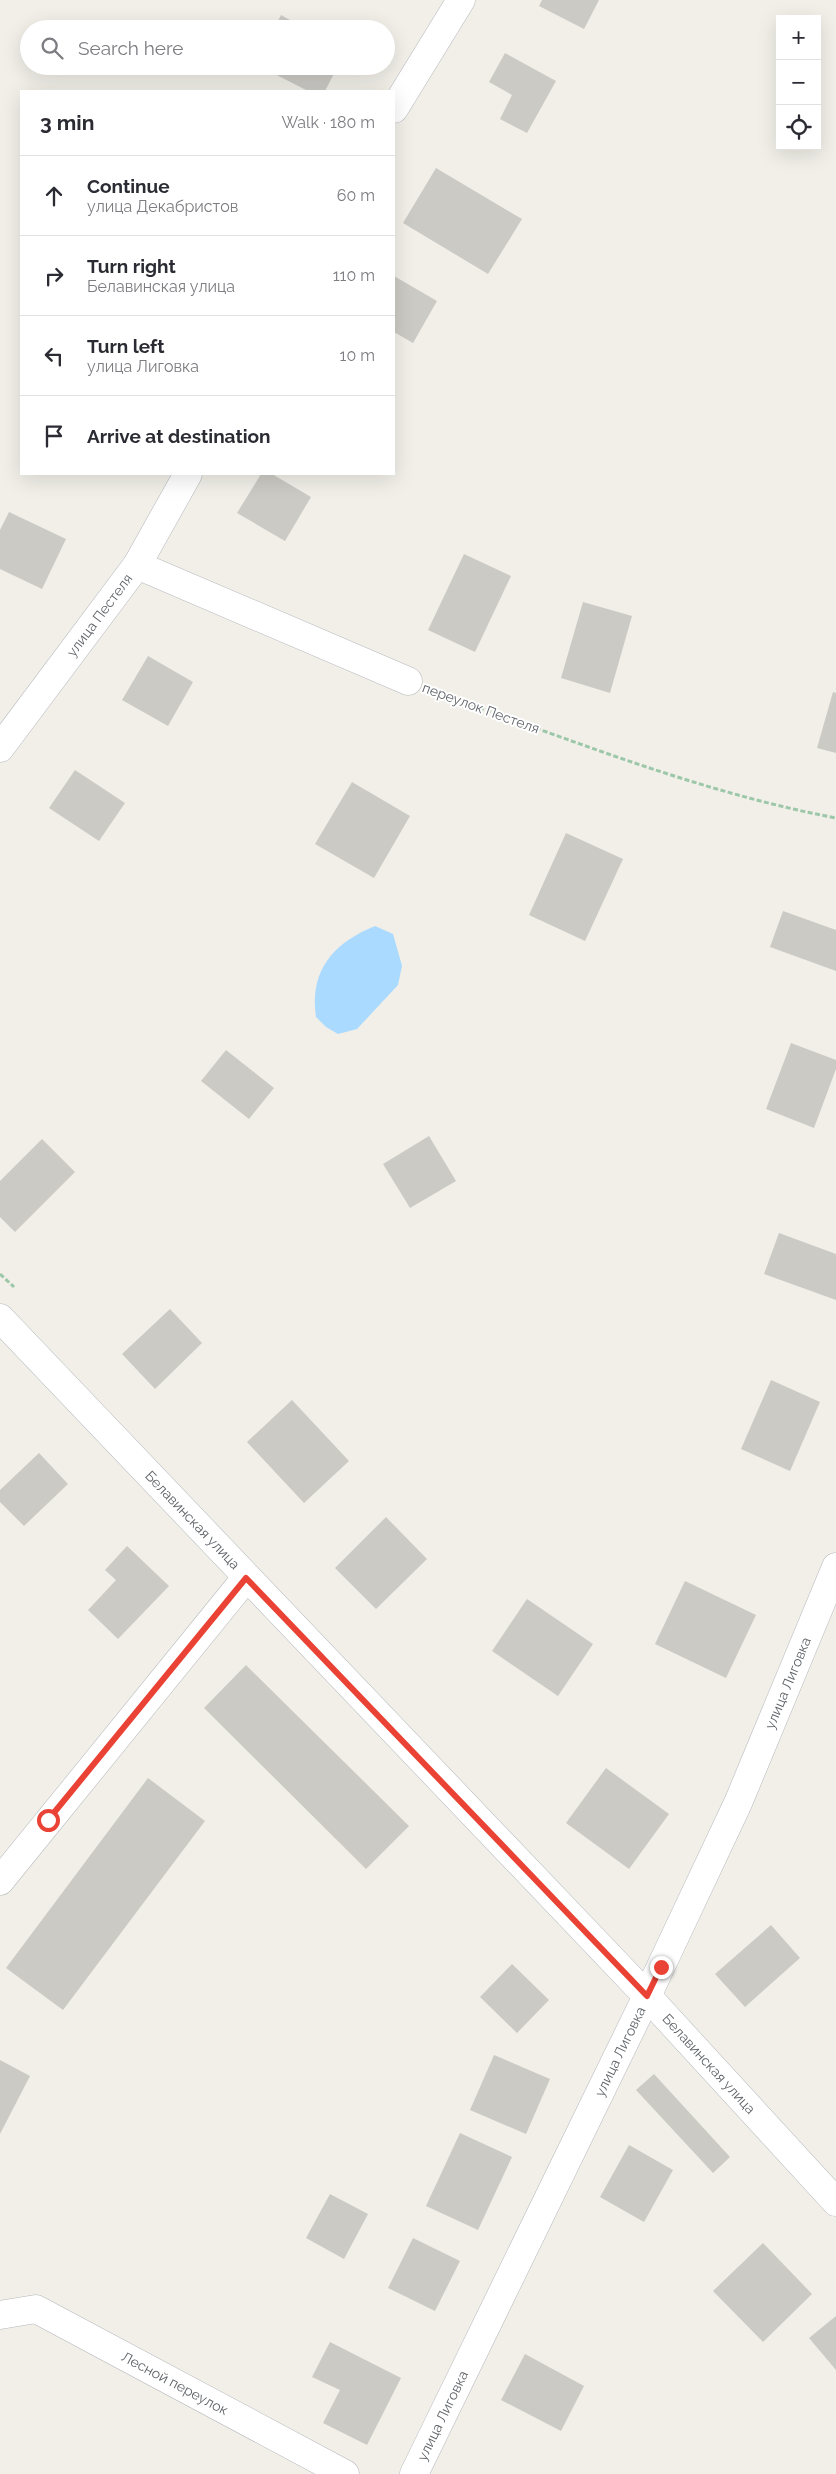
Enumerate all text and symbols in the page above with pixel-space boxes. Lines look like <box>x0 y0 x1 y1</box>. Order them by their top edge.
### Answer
map controls <box>776 15 821 150</box>
button: + <box>776 15 821 60</box>
search box <box>20 20 395 75</box>
icon: search <box>38 34 66 62</box>
text: Search here <box>78 37 184 59</box>
button: − <box>776 60 821 105</box>
button: locate <box>776 105 821 150</box>
text: 3 min <box>40 110 94 135</box>
text: Walk · 180 m <box>281 113 375 132</box>
text: Continue <box>87 175 170 197</box>
icon: ahead <box>40 182 68 210</box>
text: 60 m <box>337 186 375 205</box>
text: улица Декабристов <box>87 197 238 216</box>
text: Turn right <box>87 255 176 277</box>
icon: right <box>40 262 68 290</box>
text: 110 m <box>333 266 375 285</box>
text: Белавинская улица <box>87 277 235 296</box>
text: Turn left <box>87 335 164 357</box>
icon: left <box>40 342 68 370</box>
text: 10 m <box>340 346 375 365</box>
text: улица Лиговка <box>87 357 199 376</box>
icon: arrive <box>40 422 68 450</box>
text: Arrive at destination <box>87 425 271 447</box>
street label: улица Пестеля <box>63 571 136 660</box>
street label: переулок Пестеля <box>420 679 542 737</box>
street label: Белавинская улица <box>142 1467 243 1572</box>
street label: улица Лиговка <box>762 1635 814 1731</box>
route start <box>37 1809 60 1832</box>
route end <box>650 1956 673 1979</box>
street label: улица Лиговка <box>591 2004 649 2099</box>
street label: Белавинская улица <box>659 2010 759 2117</box>
street label: Лесной переулок <box>119 2348 231 2418</box>
street label: улица Лиговка <box>414 2368 471 2463</box>

